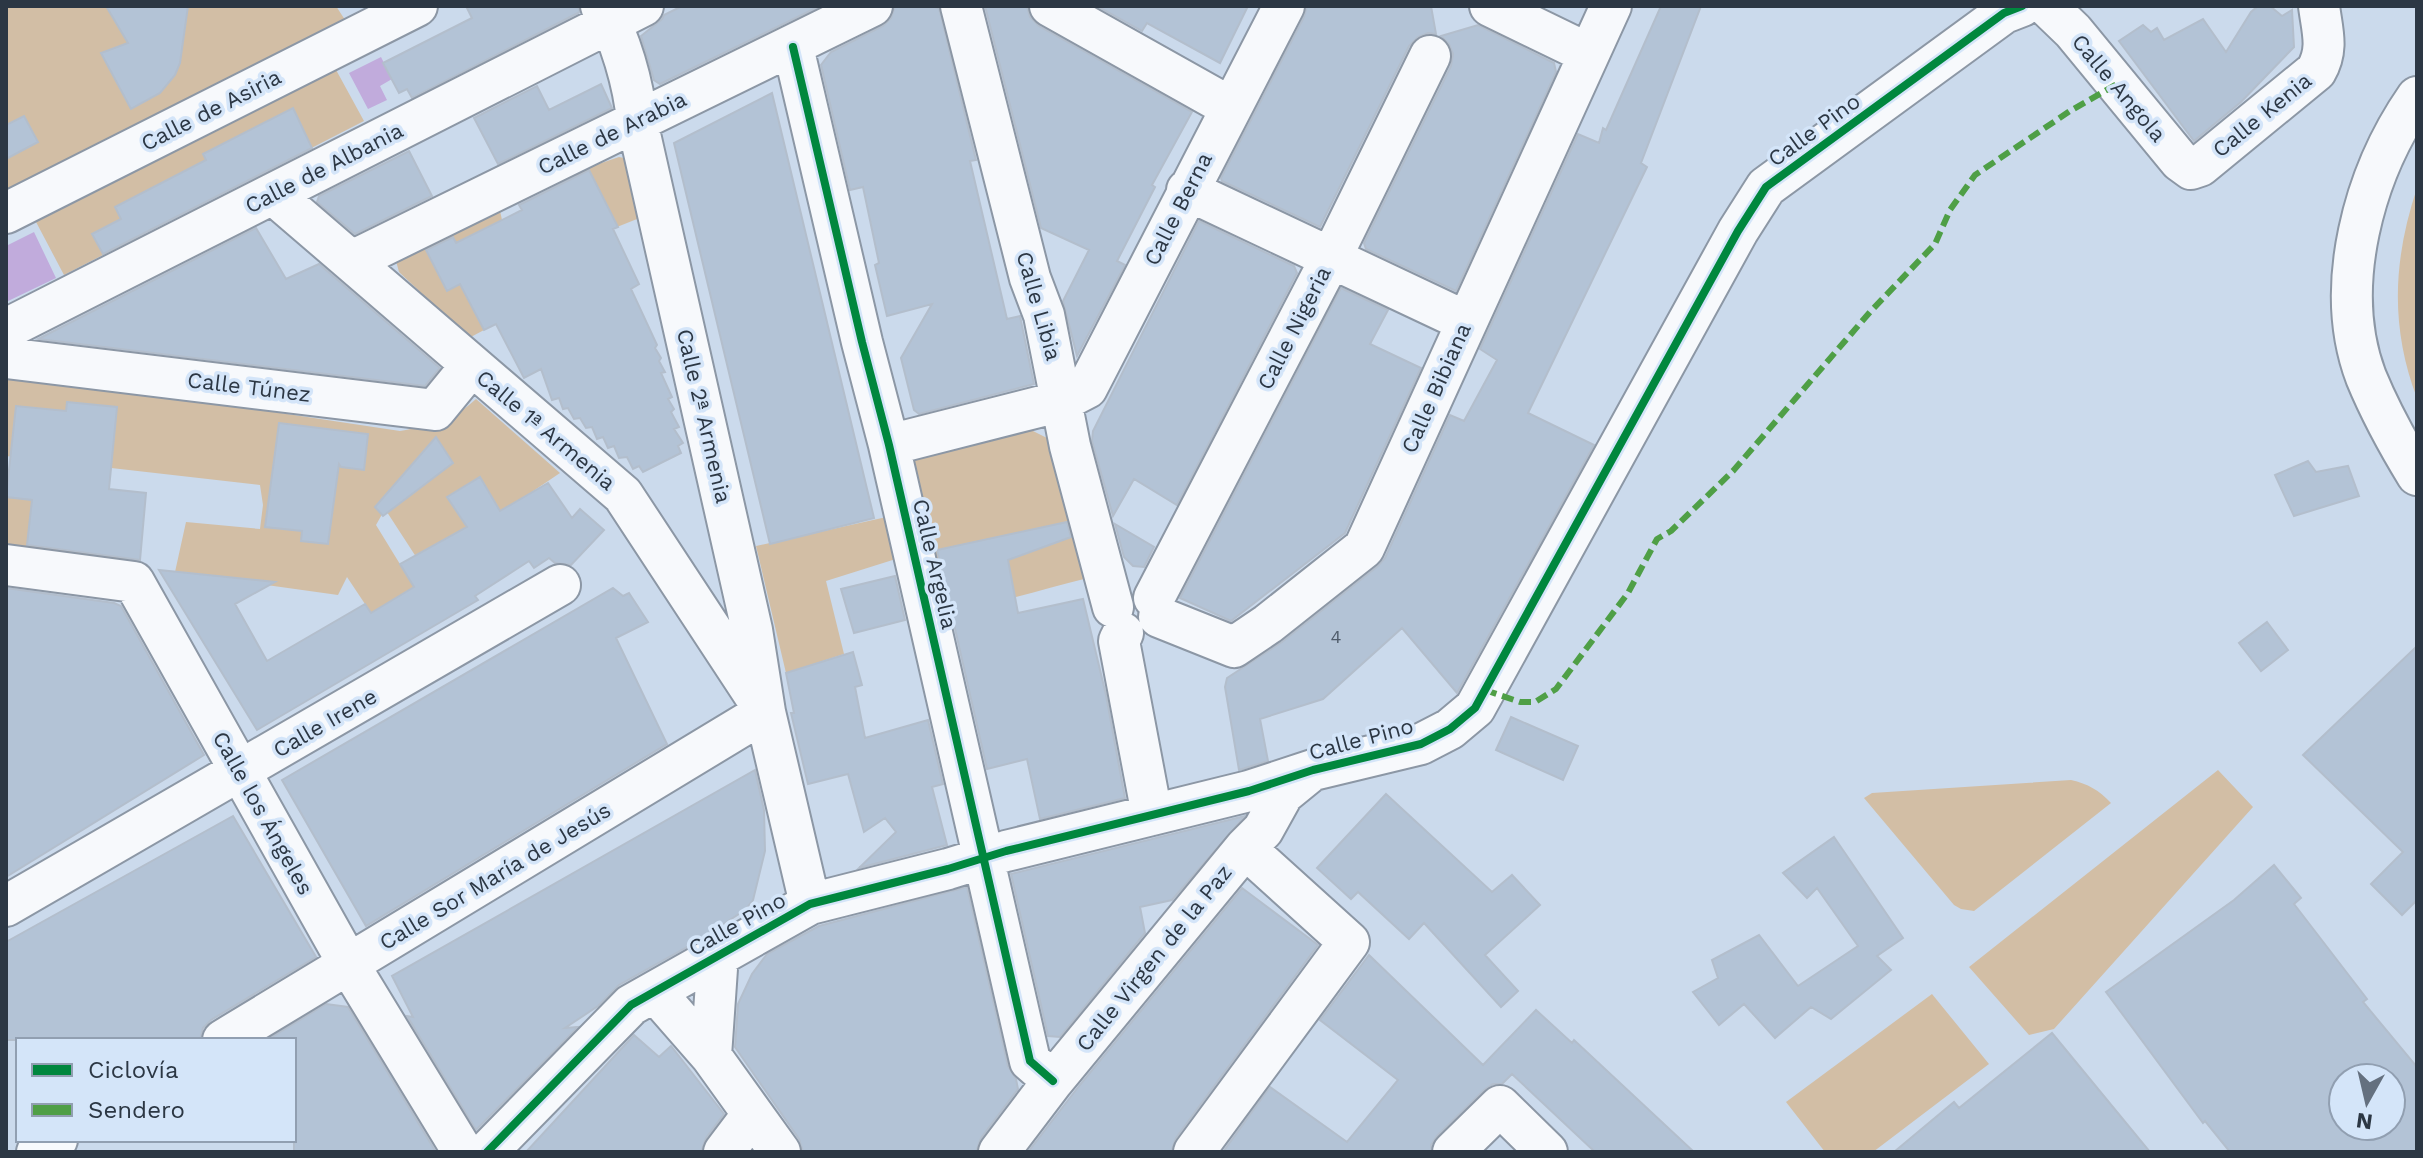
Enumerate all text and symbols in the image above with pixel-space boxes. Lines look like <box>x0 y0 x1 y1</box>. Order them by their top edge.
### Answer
street label: Calle Angola <box>2067 29 2171 147</box>
street label: Calle de Asiria <box>137 64 285 156</box>
street label: Calle Kenia <box>2208 68 2316 162</box>
street label: Calle de Arabia <box>534 86 690 180</box>
street label: Calle Pino <box>1763 88 1865 172</box>
street label: Calle de Albania <box>241 117 407 219</box>
street label: Calle Berna <box>1139 148 1217 270</box>
street label: Calle Libia <box>1012 249 1066 363</box>
street label: Calle Nigeria <box>1252 262 1336 394</box>
street label: Calle Bibiana <box>1396 319 1476 457</box>
street label: Calle 2ª Armenia <box>672 326 736 506</box>
street label: Calle 1ª Armenia <box>472 365 620 495</box>
street label: Calle Túnez <box>186 367 312 407</box>
street label: Calle Argelia <box>908 497 962 631</box>
house number: 4 <box>1331 626 1342 647</box>
street label: Calle Irene <box>269 683 381 763</box>
street label: Calle Pino <box>1306 713 1416 765</box>
street label: Calle los Ángeles <box>208 727 318 899</box>
street label: Calle Sor María de Jesús <box>375 797 615 955</box>
street label: Calle Virgen de la Paz <box>1071 860 1237 1056</box>
street label: Calle Pino <box>684 887 790 961</box>
legend <box>16 1038 296 1142</box>
text: Ciclovía <box>88 1056 178 1084</box>
north arrow <box>2327 1062 2407 1142</box>
text: Sendero <box>88 1096 185 1124</box>
text: N <box>2354 1108 2374 1135</box>

